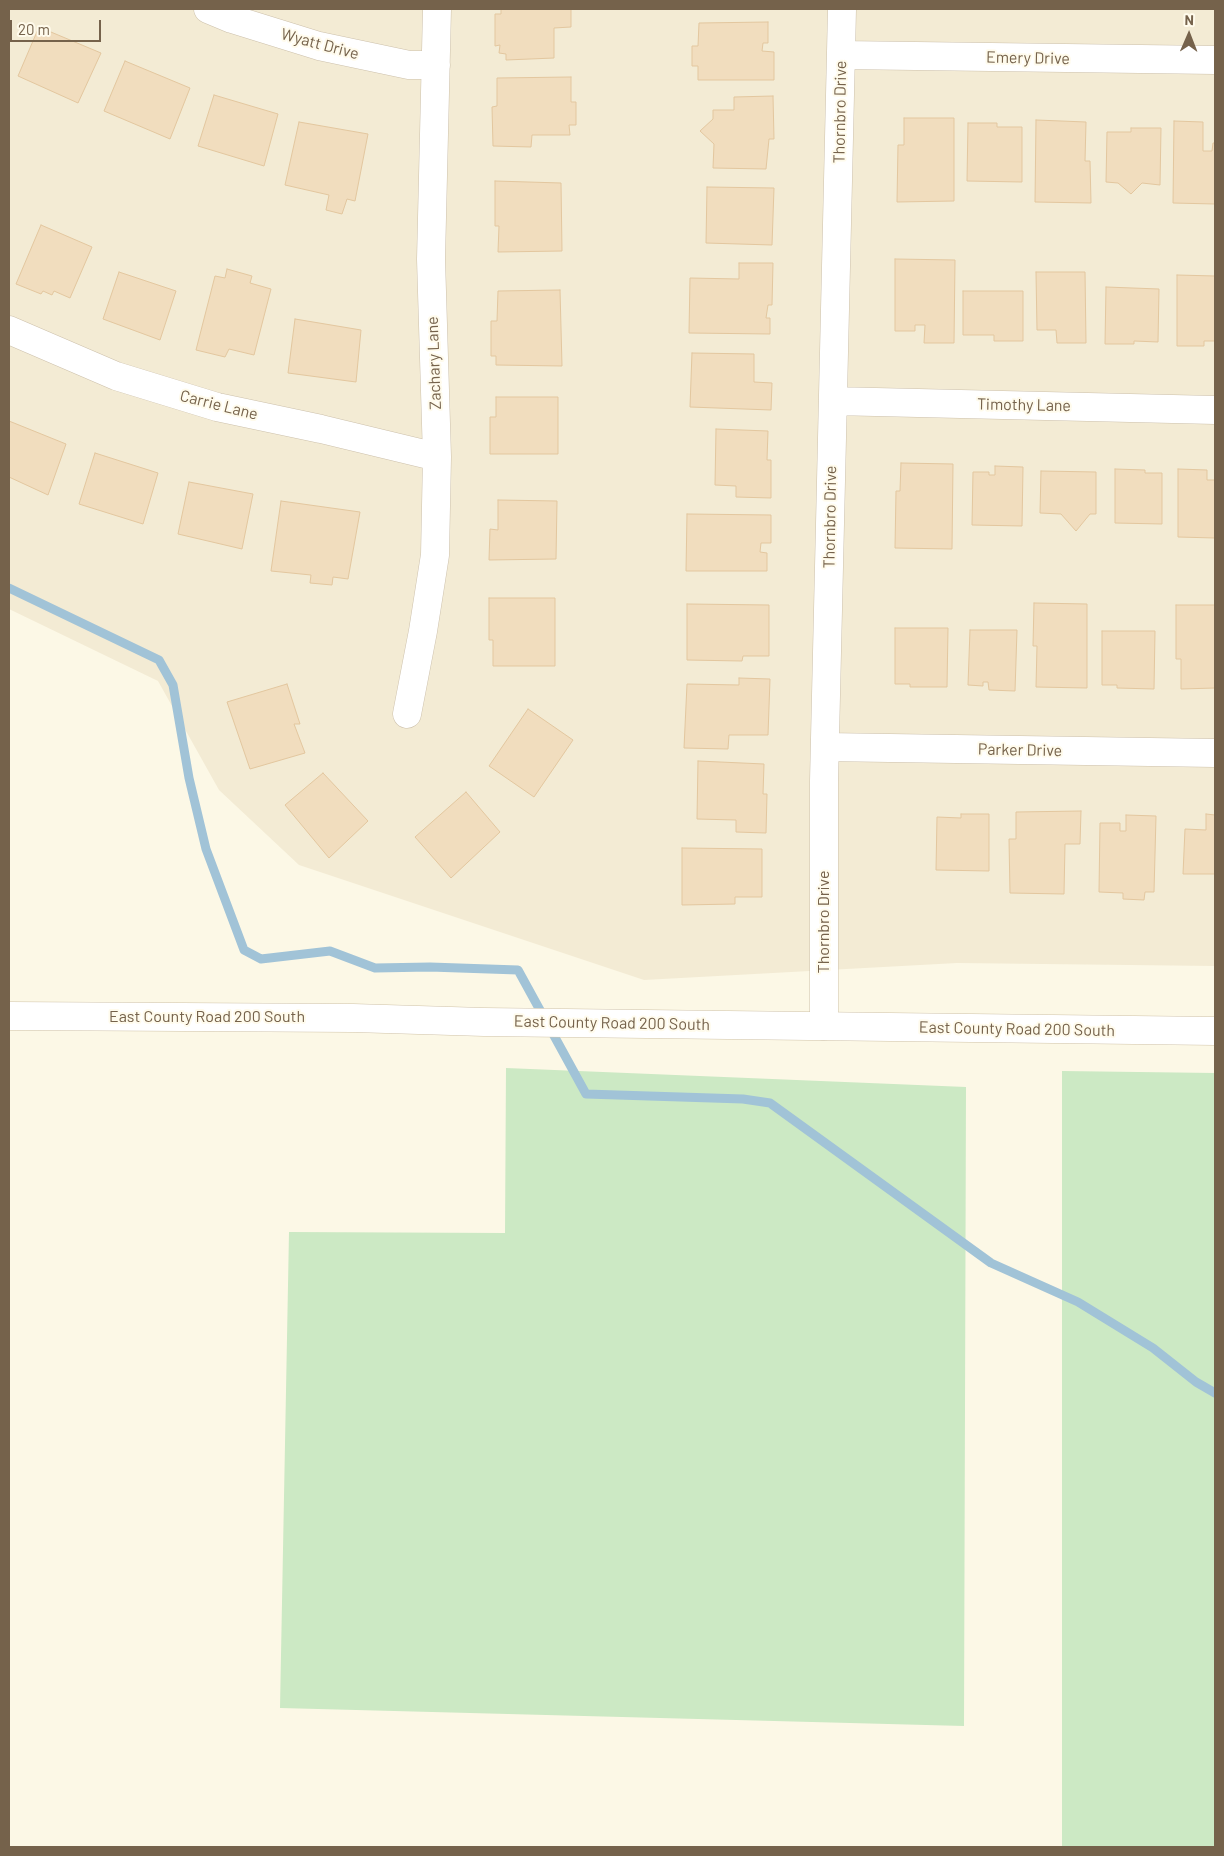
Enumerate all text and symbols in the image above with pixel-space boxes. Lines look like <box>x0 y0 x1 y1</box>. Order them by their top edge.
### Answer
scale bar <box>12 10 104 42</box>
north arrow <box>1164 10 1214 60</box>
text: N <box>1184 11 1194 28</box>
text: 20 m <box>18 20 50 38</box>
street label: Wyatt Drive <box>279 24 361 64</box>
street label: Emery Drive <box>986 48 1070 68</box>
street label: Thornbro Drive <box>830 60 850 164</box>
street label: Zachary Lane <box>423 316 445 410</box>
street label: Carrie Lane <box>178 386 260 424</box>
street label: Timothy Lane <box>977 395 1071 415</box>
street label: Thornbro Drive <box>820 465 840 569</box>
street label: Parker Drive <box>978 740 1062 760</box>
street label: Thornbro Drive <box>814 871 834 973</box>
street label: East County Road 200 South <box>109 1007 305 1027</box>
street label: East County Road 200 South <box>514 1012 710 1034</box>
street label: East County Road 200 South <box>919 1018 1115 1040</box>

